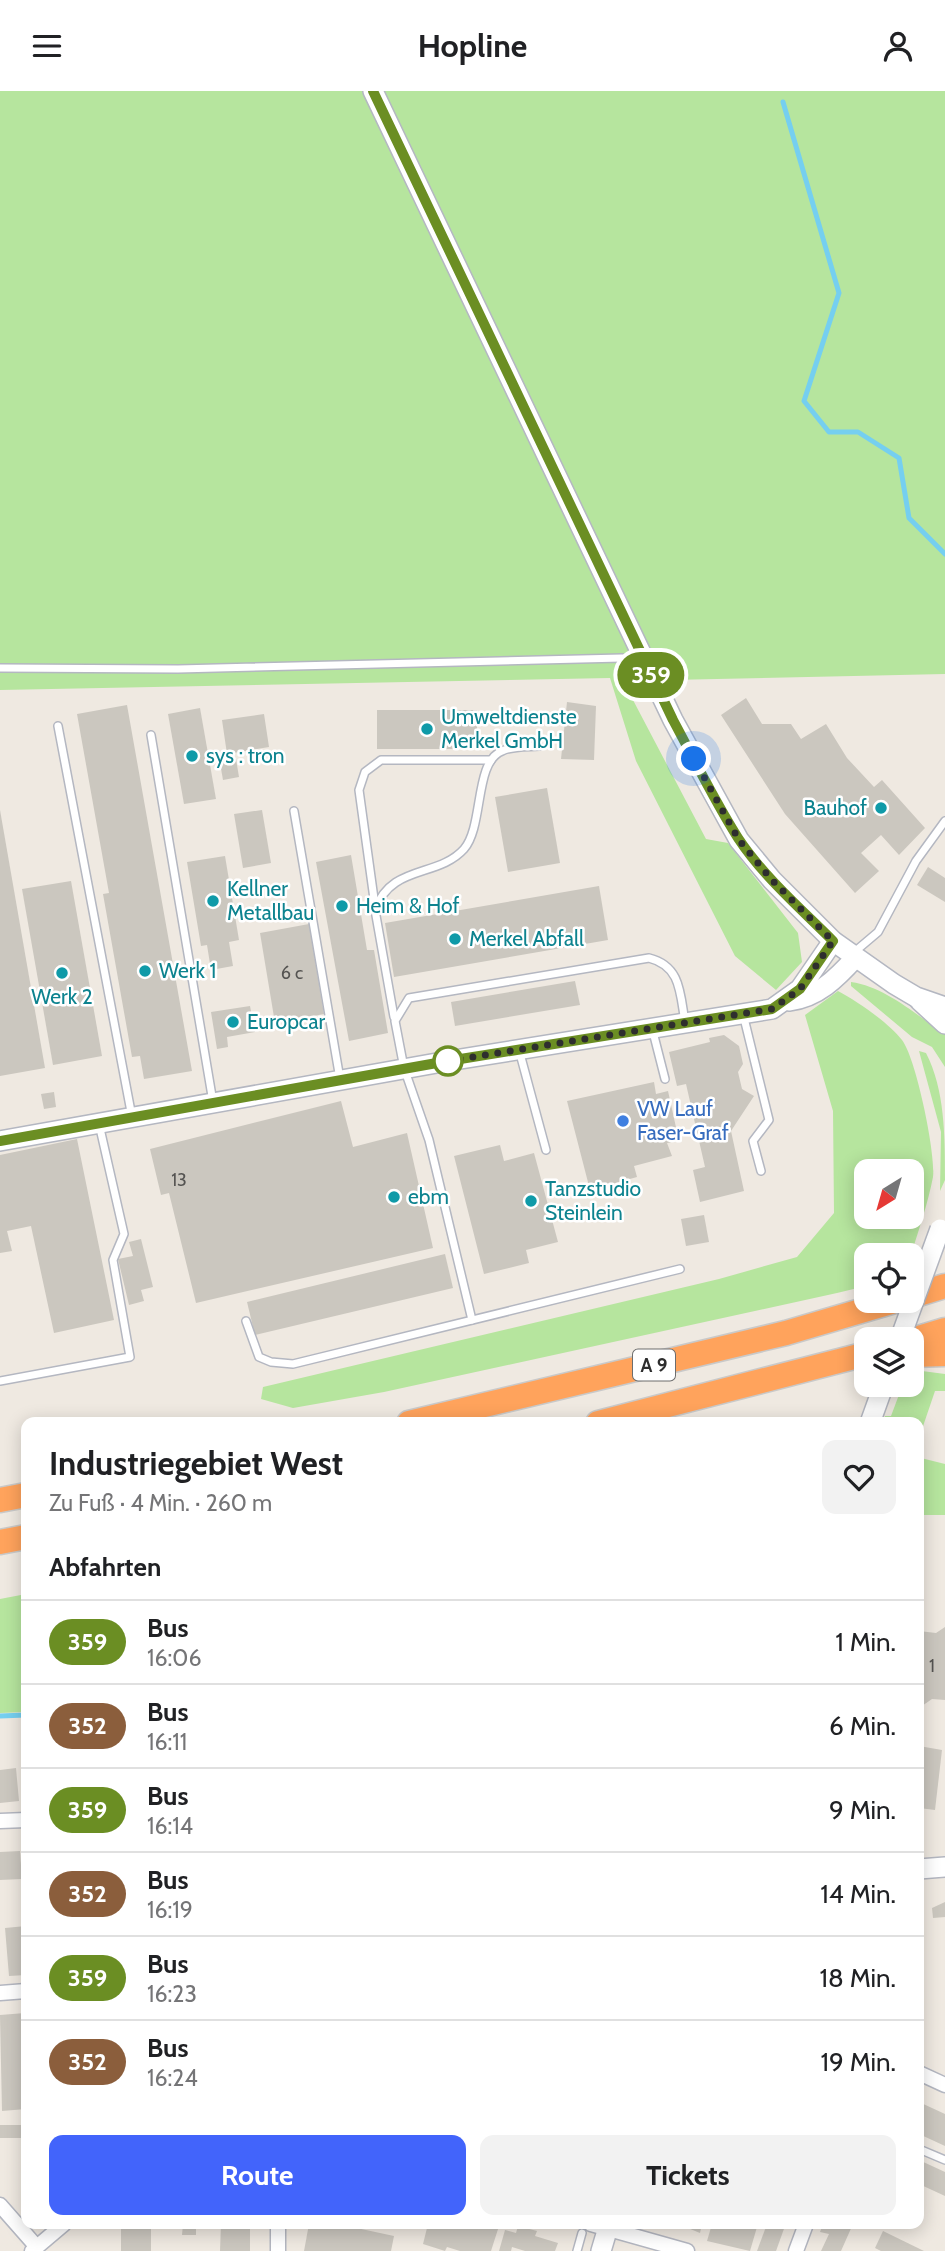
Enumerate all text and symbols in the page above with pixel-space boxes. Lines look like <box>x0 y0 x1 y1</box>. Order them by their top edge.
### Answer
text: Hopline <box>418 26 527 65</box>
icon: menu <box>28 27 66 65</box>
icon: person <box>879 27 917 65</box>
line badge: 359 <box>611 652 691 698</box>
text: 359 <box>631 660 671 689</box>
place label: Umweltdienste Merkel GmbH <box>441 704 577 753</box>
marker: Umweltdienste Merkel GmbH <box>419 721 435 737</box>
your location <box>676 741 711 776</box>
place label: sys : tron <box>206 743 284 768</box>
marker: sys : tron <box>184 748 200 764</box>
place label: Bauhof <box>804 795 867 820</box>
marker: Bauhof <box>873 800 889 816</box>
place label: Kellner Metallbau <box>227 876 314 925</box>
marker: Kellner Metallbau <box>205 893 221 909</box>
place label: Heim & Hof <box>356 893 459 918</box>
marker: Heim & Hof <box>334 898 350 914</box>
place label: Merkel Abfall <box>469 926 584 951</box>
marker: Merkel Abfall <box>447 931 463 947</box>
place label: Werk 1 <box>159 958 216 983</box>
house number: 6 c <box>281 962 303 984</box>
marker: Werk 1 <box>137 963 153 979</box>
marker: Werk 2 <box>54 965 70 981</box>
place label: Werk 2 <box>31 984 93 1009</box>
place label: Europcar <box>247 1009 325 1034</box>
marker: Europcar <box>225 1014 241 1030</box>
unlabelled marker <box>433 1046 463 1076</box>
place label: VW Lauf Faser-Graf <box>637 1096 729 1145</box>
marker: VW Lauf Faser-Graf <box>615 1113 631 1129</box>
north arrow <box>854 1159 924 1229</box>
map controls <box>854 1159 924 1397</box>
house number: 13 <box>171 1169 187 1191</box>
place label: Tanzstudio Steinlein <box>545 1176 641 1225</box>
place label: ebm <box>408 1184 449 1209</box>
marker: ebm <box>386 1189 402 1205</box>
marker: Tanzstudio Steinlein <box>523 1193 539 1209</box>
button: locate <box>854 1243 924 1313</box>
button: layers <box>854 1327 924 1397</box>
road number: A 9 <box>633 1349 675 1381</box>
button: heart <box>822 1440 896 1514</box>
text: Industriegebiet West <box>49 1443 343 1483</box>
text: Zu Fuß · 4 Min. · 260 m <box>49 1489 272 1517</box>
text: Abfahrten <box>49 1551 161 1583</box>
text: Bus <box>147 1612 188 1644</box>
text: 1 Min. <box>835 1626 896 1658</box>
text: 359 <box>68 1627 107 1656</box>
text: 16:06 <box>147 1644 201 1672</box>
house number: 1 <box>929 1655 935 1677</box>
text: Bus <box>147 1696 188 1728</box>
text: 6 Min. <box>829 1710 896 1742</box>
text: 352 <box>68 1711 107 1740</box>
text: 16:11 <box>147 1728 187 1756</box>
text: Bus <box>147 1780 188 1812</box>
text: 9 Min. <box>829 1794 896 1826</box>
text: 359 <box>68 1795 107 1824</box>
text: 16:14 <box>147 1812 193 1840</box>
text: Bus <box>147 1864 188 1896</box>
text: 14 Min. <box>820 1878 896 1910</box>
text: 352 <box>68 1879 107 1908</box>
text: 16:19 <box>147 1896 193 1924</box>
text: Bus <box>147 1948 188 1980</box>
text: 18 Min. <box>820 1962 896 1994</box>
text: 359 <box>68 1963 107 1992</box>
text: 16:23 <box>147 1980 197 2008</box>
text: Bus <box>147 2032 188 2064</box>
text: 19 Min. <box>821 2046 896 2078</box>
text: 352 <box>68 2047 107 2076</box>
text: 16:24 <box>147 2064 198 2092</box>
button: Route <box>49 2135 466 2215</box>
button: Tickets <box>480 2135 896 2215</box>

